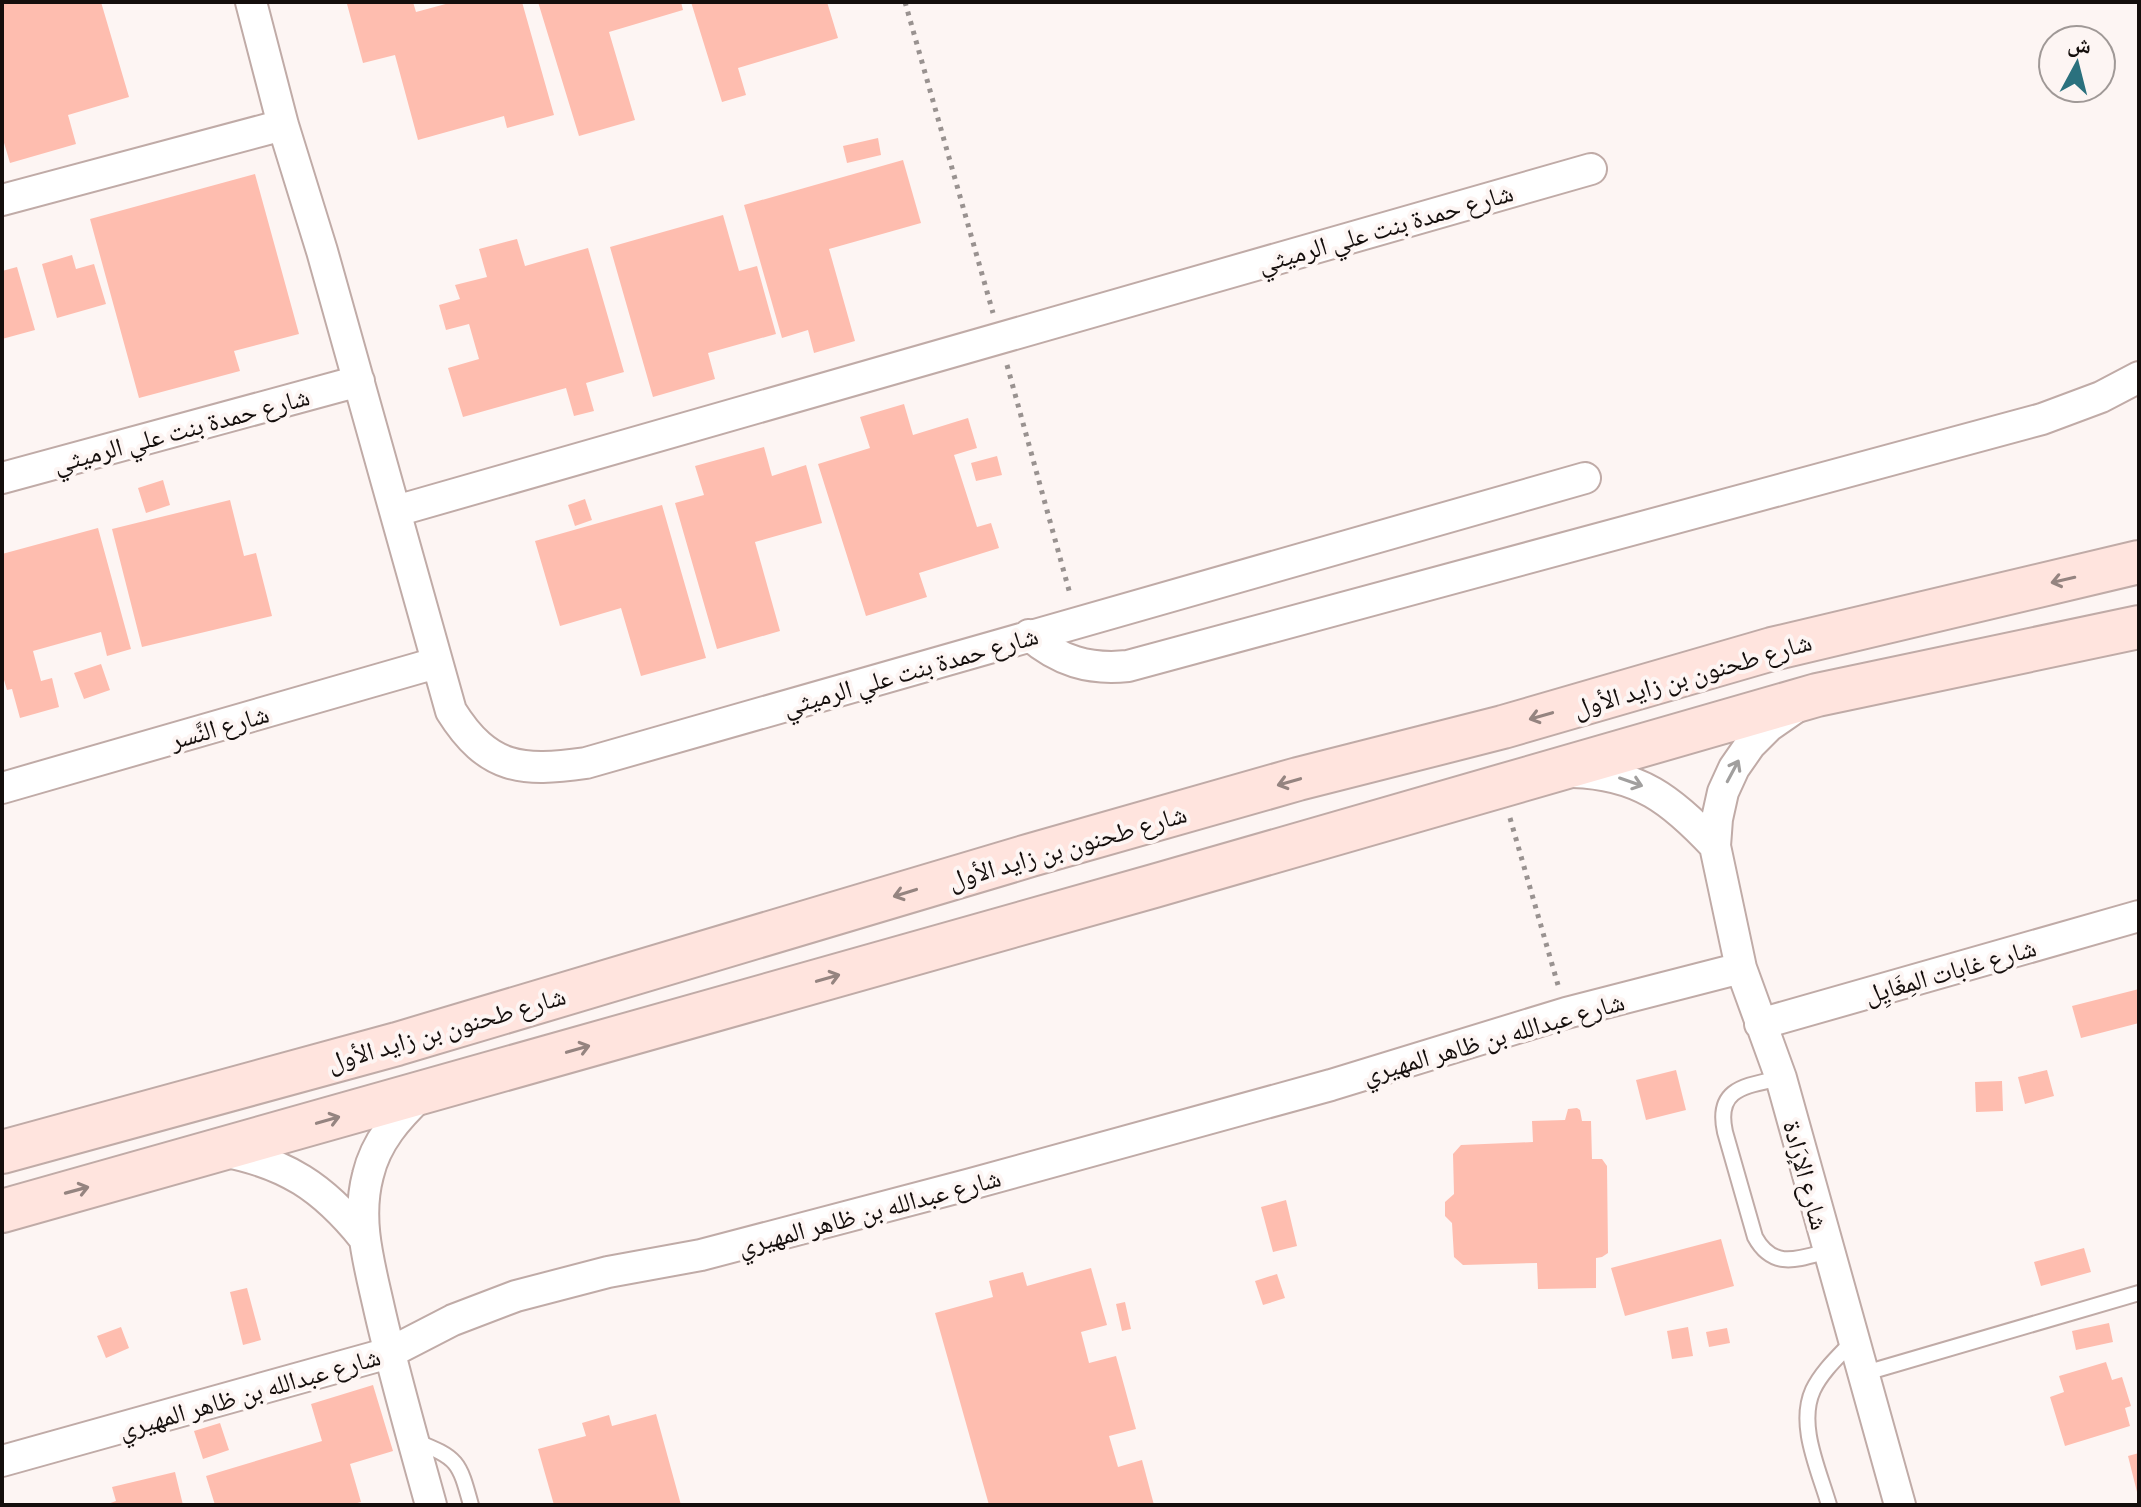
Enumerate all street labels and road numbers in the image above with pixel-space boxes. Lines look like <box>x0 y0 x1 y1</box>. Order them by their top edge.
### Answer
street label: شارع حمدة بنت علي الرميثي <box>1253 173 1518 284</box>
street label: شارع حمدة بنت علي الرميثي <box>49 377 314 484</box>
street label: شارع حمدة بنت علي الرميثي <box>778 616 1043 727</box>
street label: شارع طحنون بن زايد الأول <box>1568 623 1816 725</box>
street label: شارع النَّسر <box>164 695 273 758</box>
street label: شارع طحنون بن زايد الأول <box>943 795 1191 897</box>
street label: شارع غابات المِغَايِل <box>1860 928 2041 1014</box>
street label: شارع طحنون بن زايد الأول <box>322 977 570 1079</box>
street label: شارع عبدالله بن ظاهر المهيري <box>1358 982 1629 1095</box>
street label: شارع الإرَادة <box>1775 1116 1839 1234</box>
street label: شارع عبدالله بن ظاهر المهيري <box>733 1159 1006 1267</box>
street label: شارع عبدالله بن ظاهر المهيري <box>114 1337 385 1450</box>

